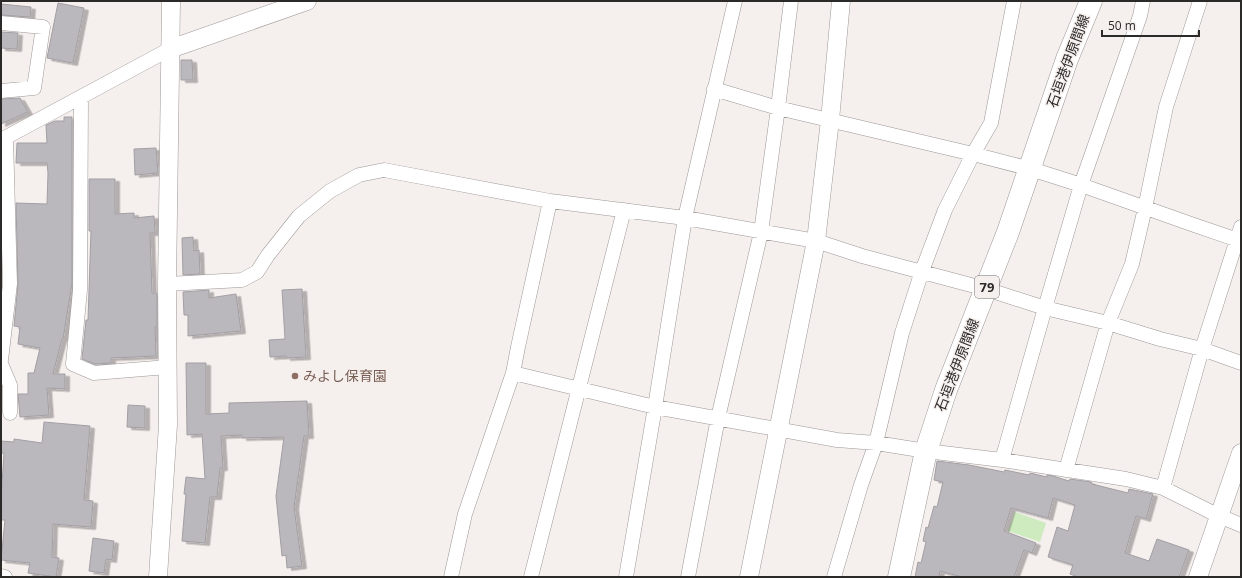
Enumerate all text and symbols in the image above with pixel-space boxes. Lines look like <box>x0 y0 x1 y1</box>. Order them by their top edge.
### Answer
street label: 石垣港伊原間線 <box>1042 12 1093 110</box>
scale bar <box>1102 12 1199 38</box>
text: 50 m <box>1108 17 1136 34</box>
road number: 79 <box>975 276 999 298</box>
street label: 石垣港伊原間線 <box>930 316 983 414</box>
place label: みよし保育園 <box>303 366 387 385</box>
marker: みよし保育園 <box>290 371 300 381</box>

